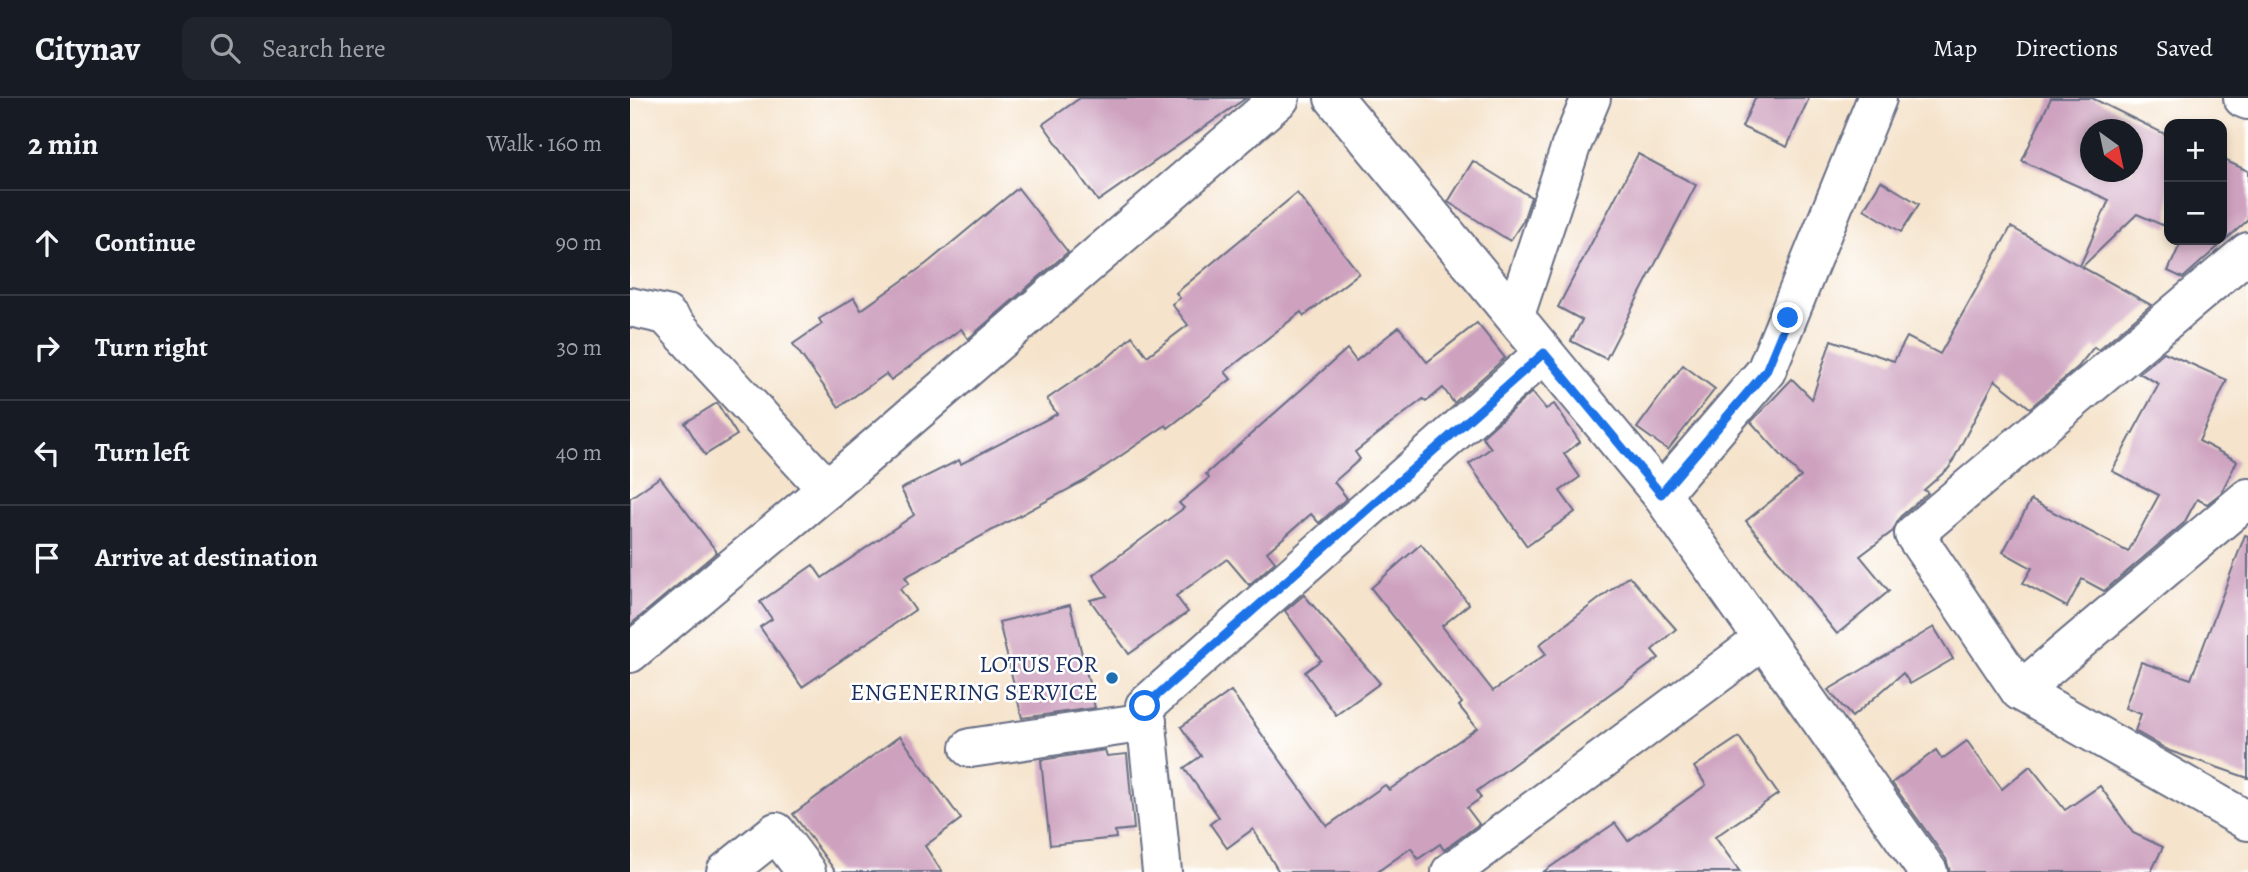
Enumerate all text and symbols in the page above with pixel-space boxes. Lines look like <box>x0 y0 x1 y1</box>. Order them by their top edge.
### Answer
search box <box>182 17 672 80</box>
text: Citynav <box>35 26 140 71</box>
icon: search <box>206 29 244 67</box>
text: Search here <box>262 31 386 66</box>
text: Map <box>1933 32 1977 64</box>
text: Directions <box>2015 32 2118 64</box>
text: Saved <box>2156 32 2213 64</box>
north arrow <box>2080 119 2143 182</box>
map controls <box>2164 119 2227 245</box>
button: + <box>2164 119 2227 182</box>
text: 2 min <box>28 124 98 164</box>
text: Walk · 160 m <box>487 128 602 159</box>
button: − <box>2164 182 2227 245</box>
icon: ahead <box>28 224 66 262</box>
text: Continue <box>95 225 196 260</box>
text: 90 m <box>556 227 602 258</box>
route end <box>1772 302 1803 333</box>
icon: right <box>28 329 66 367</box>
text: Turn right <box>95 330 208 365</box>
text: 30 m <box>556 332 602 363</box>
icon: left <box>28 434 66 472</box>
text: Turn left <box>95 435 190 470</box>
text: 40 m <box>556 437 602 468</box>
icon: arrive <box>28 539 66 577</box>
text: Arrive at destination <box>95 540 318 575</box>
place label: LOTUS FOR ENGENERING SERVICE <box>850 648 1098 708</box>
marker: LOTUS FOR ENGENERING SERVICE <box>1104 670 1120 686</box>
route start <box>1129 690 1160 721</box>

